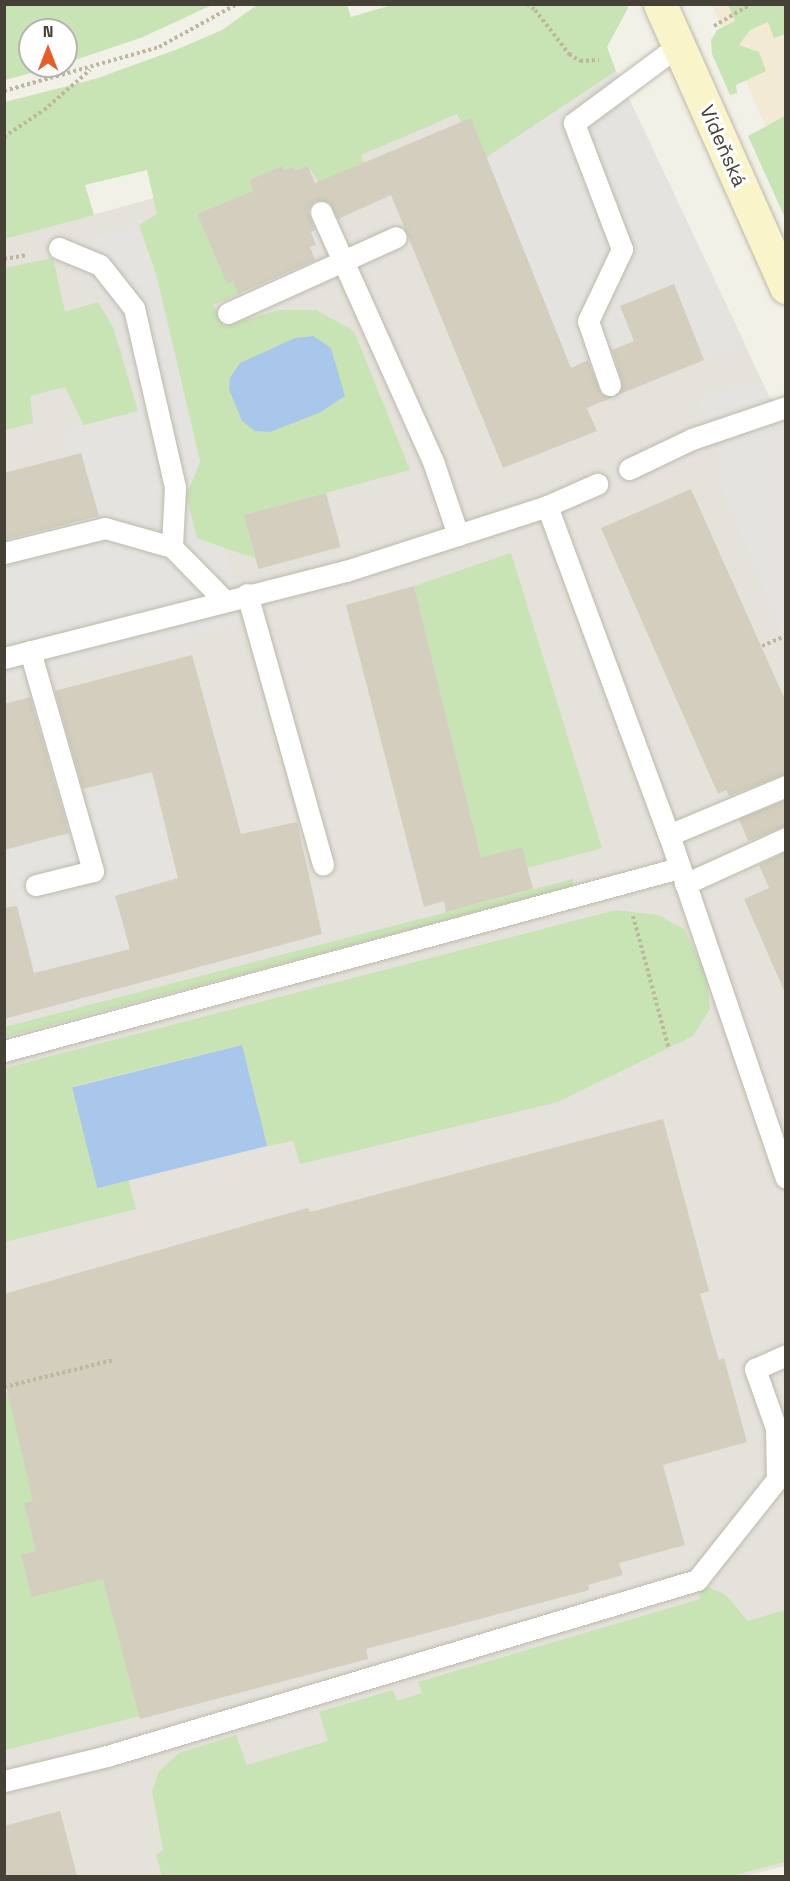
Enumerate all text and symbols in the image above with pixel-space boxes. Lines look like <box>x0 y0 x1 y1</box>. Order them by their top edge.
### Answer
north arrow <box>18 18 78 78</box>
text: N <box>43 21 53 42</box>
street label: Vídeňská <box>694 101 752 191</box>

